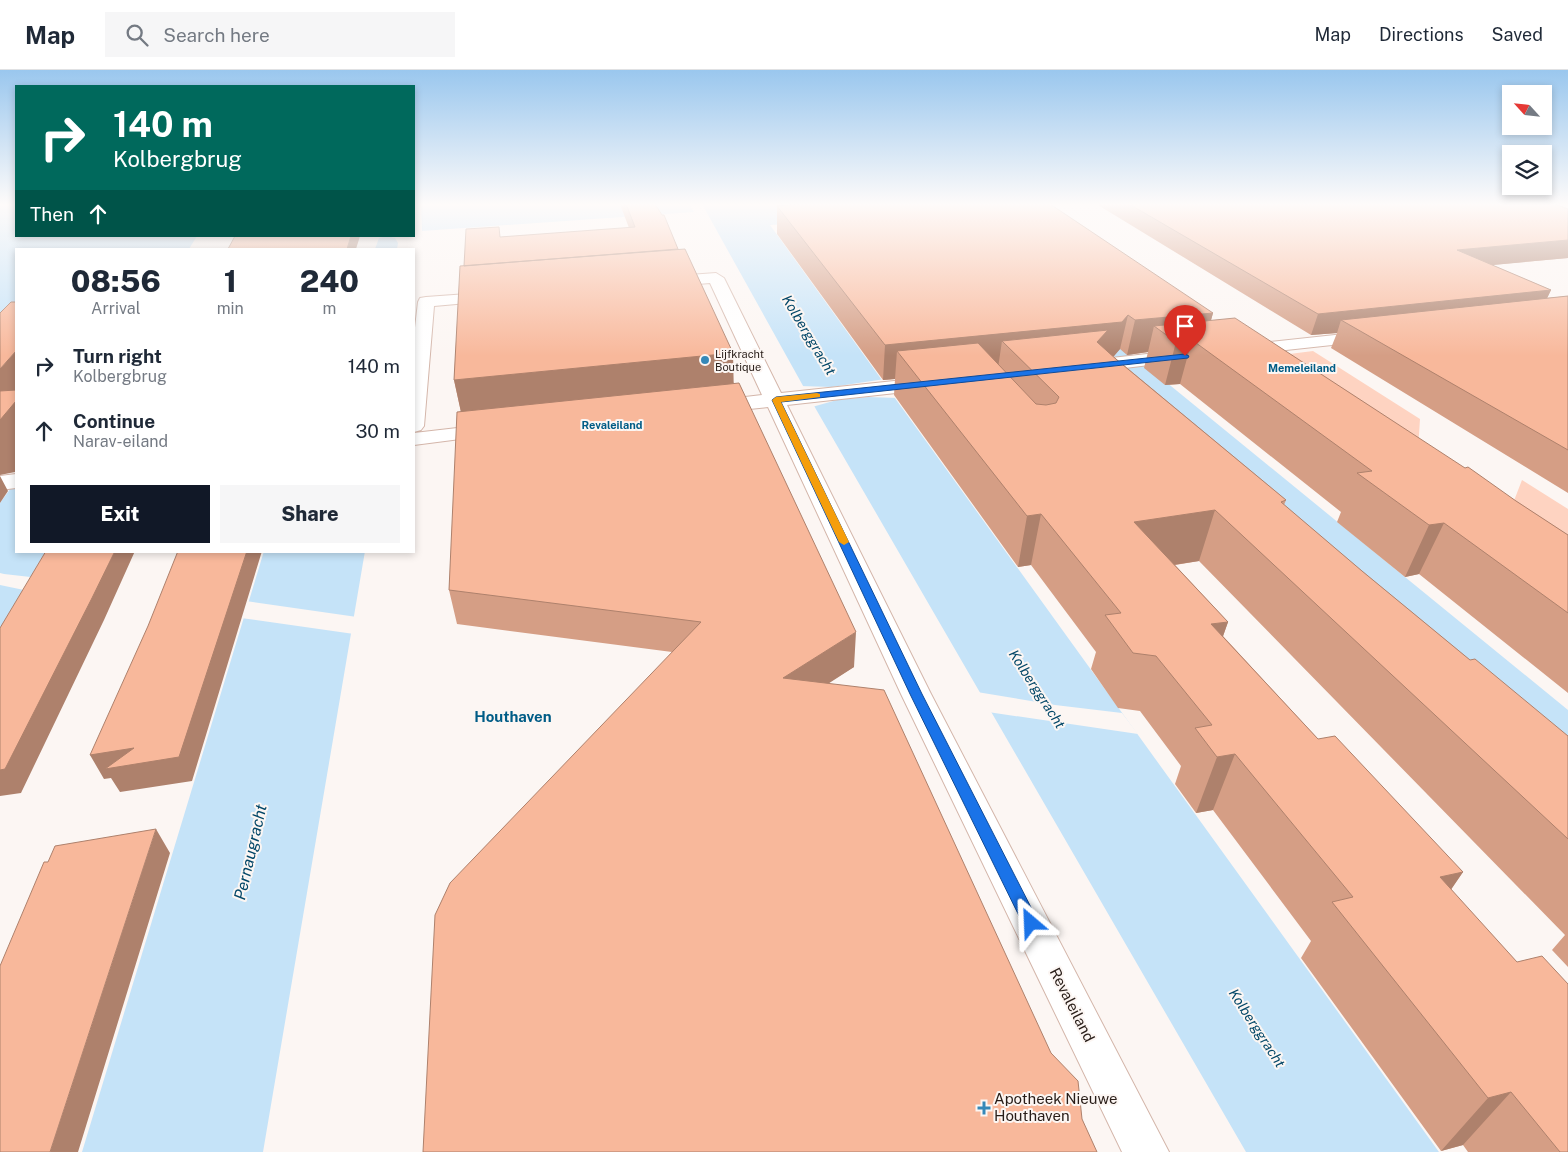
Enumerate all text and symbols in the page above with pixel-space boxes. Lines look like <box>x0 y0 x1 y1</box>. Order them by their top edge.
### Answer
search box <box>105 12 455 57</box>
text: Map <box>25 21 75 49</box>
icon: search <box>123 21 151 49</box>
text: Search here <box>163 24 270 46</box>
text: Map <box>1314 24 1351 45</box>
text: Directions <box>1379 24 1464 45</box>
text: Saved <box>1492 24 1543 45</box>
north arrow <box>1502 85 1552 135</box>
map controls <box>1502 85 1552 195</box>
text: 140 m <box>113 104 213 145</box>
icon: right <box>30 105 95 170</box>
button: layers <box>1502 145 1552 195</box>
text: Kolbergbrug <box>113 146 242 172</box>
icon: ahead <box>84 200 112 228</box>
text: Then <box>30 203 74 225</box>
text: 08:56 <box>71 263 161 299</box>
text: 1 <box>224 263 237 299</box>
text: 240 <box>300 263 359 299</box>
water label: Kolberggracht <box>779 292 839 378</box>
text: Arrival <box>91 299 141 318</box>
text: min <box>217 299 244 318</box>
text: m <box>322 299 336 318</box>
pin <box>1164 305 1206 356</box>
icon: arrive <box>1171 312 1199 340</box>
text: Turn right <box>73 345 162 367</box>
place label: Lijfkracht Boutique <box>715 348 764 373</box>
icon: right <box>30 352 58 380</box>
marker: Lijfkracht Boutique <box>699 354 711 366</box>
text: 140 m <box>348 355 400 377</box>
district label: Memeleiland <box>1268 362 1336 374</box>
text: Kolbergbrug <box>73 367 167 386</box>
text: Continue <box>73 410 155 432</box>
icon: ahead <box>30 417 58 445</box>
district label: Revaleiland <box>582 419 643 431</box>
text: 30 m <box>355 420 400 442</box>
text: Narav-eiland <box>73 432 168 451</box>
button: Exit <box>30 485 210 543</box>
button: Share <box>220 485 400 543</box>
water label: Kolberggracht <box>1006 647 1069 732</box>
district label: Houthaven <box>474 708 552 725</box>
water label: Pernaugracht <box>230 802 271 902</box>
position arrow <box>1004 896 1056 948</box>
street label: Revaleiland <box>1047 965 1098 1045</box>
water label: Kolberggracht <box>1226 986 1289 1071</box>
place label: Apotheek Nieuwe Houthaven <box>994 1090 1118 1124</box>
marker: Apotheek Nieuwe Houthaven <box>978 1102 990 1114</box>

